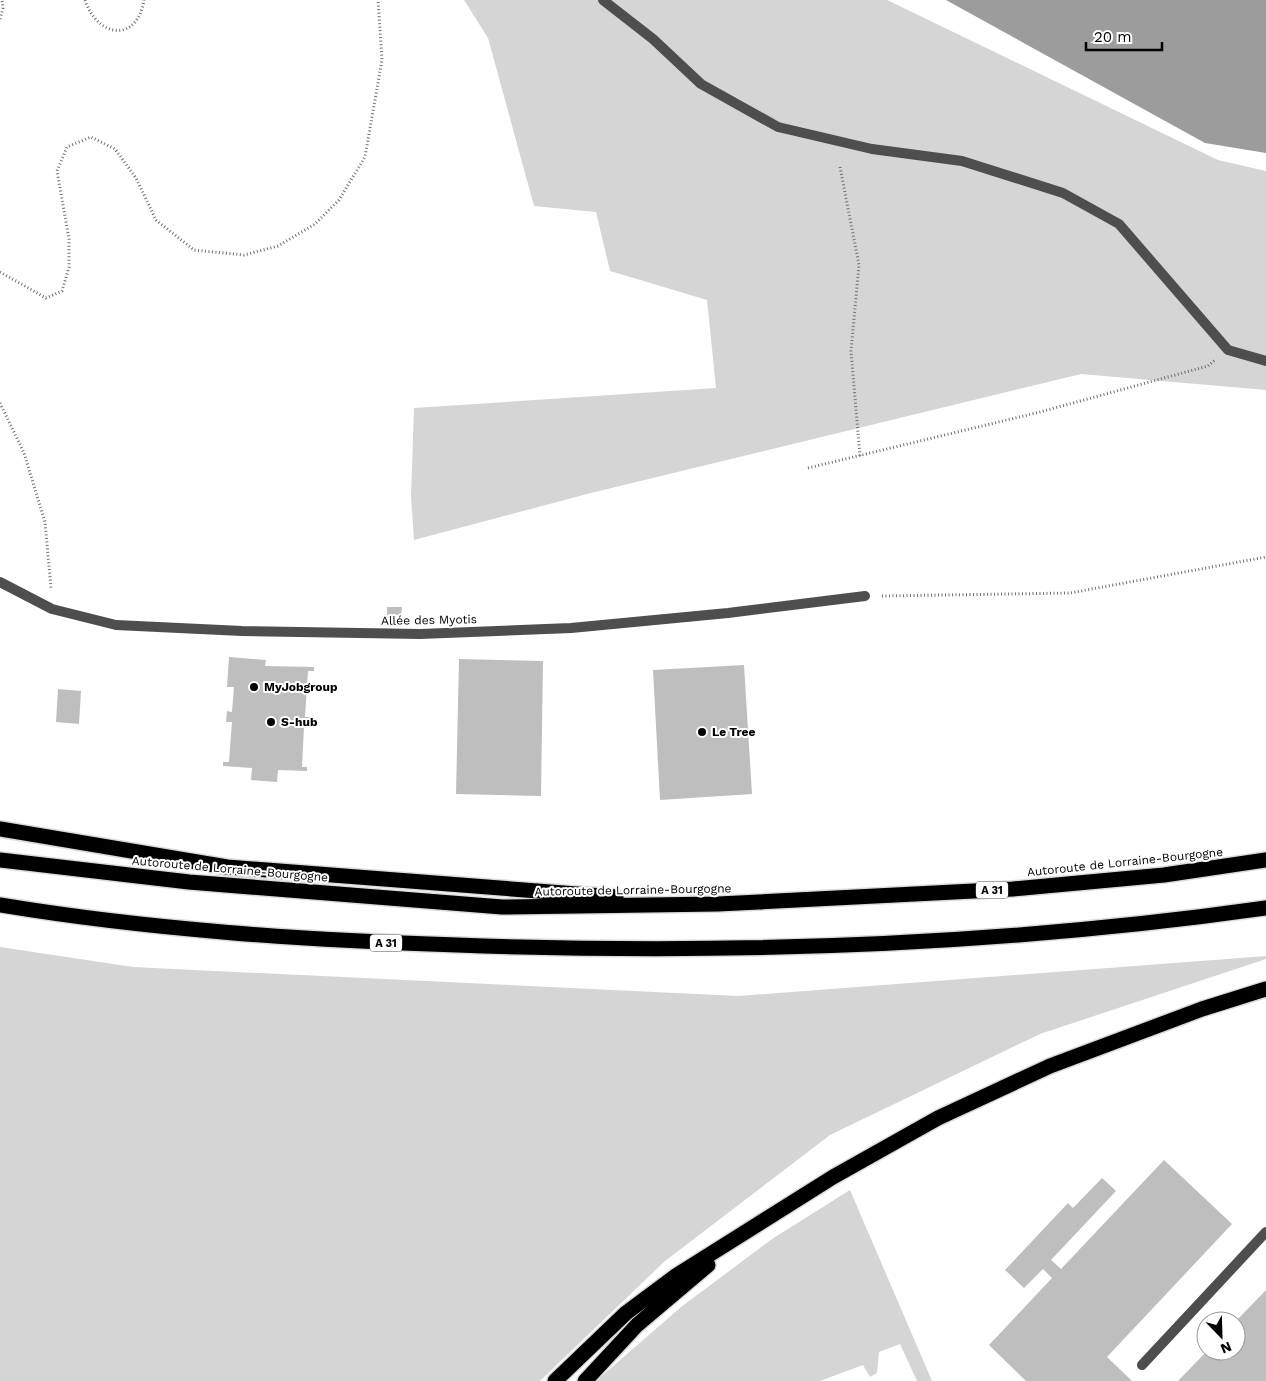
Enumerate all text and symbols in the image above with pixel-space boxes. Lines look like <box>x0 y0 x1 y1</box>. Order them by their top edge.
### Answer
scale bar <box>1086 20 1162 52</box>
text: 20 m <box>1094 28 1132 46</box>
street label: Allée des Myotis <box>381 612 477 628</box>
place label: MyJobgroup <box>264 680 338 694</box>
marker: MyJobgroup <box>248 681 260 693</box>
place label: S-hub <box>281 715 318 729</box>
marker: S-hub <box>265 716 277 728</box>
place label: Le Tree <box>712 725 755 739</box>
marker: Le Tree <box>696 726 708 738</box>
street label: Autoroute de Lorraine-Bourgogne <box>1026 845 1224 879</box>
street label: Autoroute de Lorraine-Bourgogne <box>131 853 329 885</box>
street label: Autoroute de Lorraine-Bourgogne <box>534 881 732 899</box>
road number: A 31 <box>976 882 1008 898</box>
road number: A 31 <box>370 934 402 951</box>
north arrow <box>1196 1311 1246 1361</box>
text: N <box>1218 1339 1234 1357</box>

